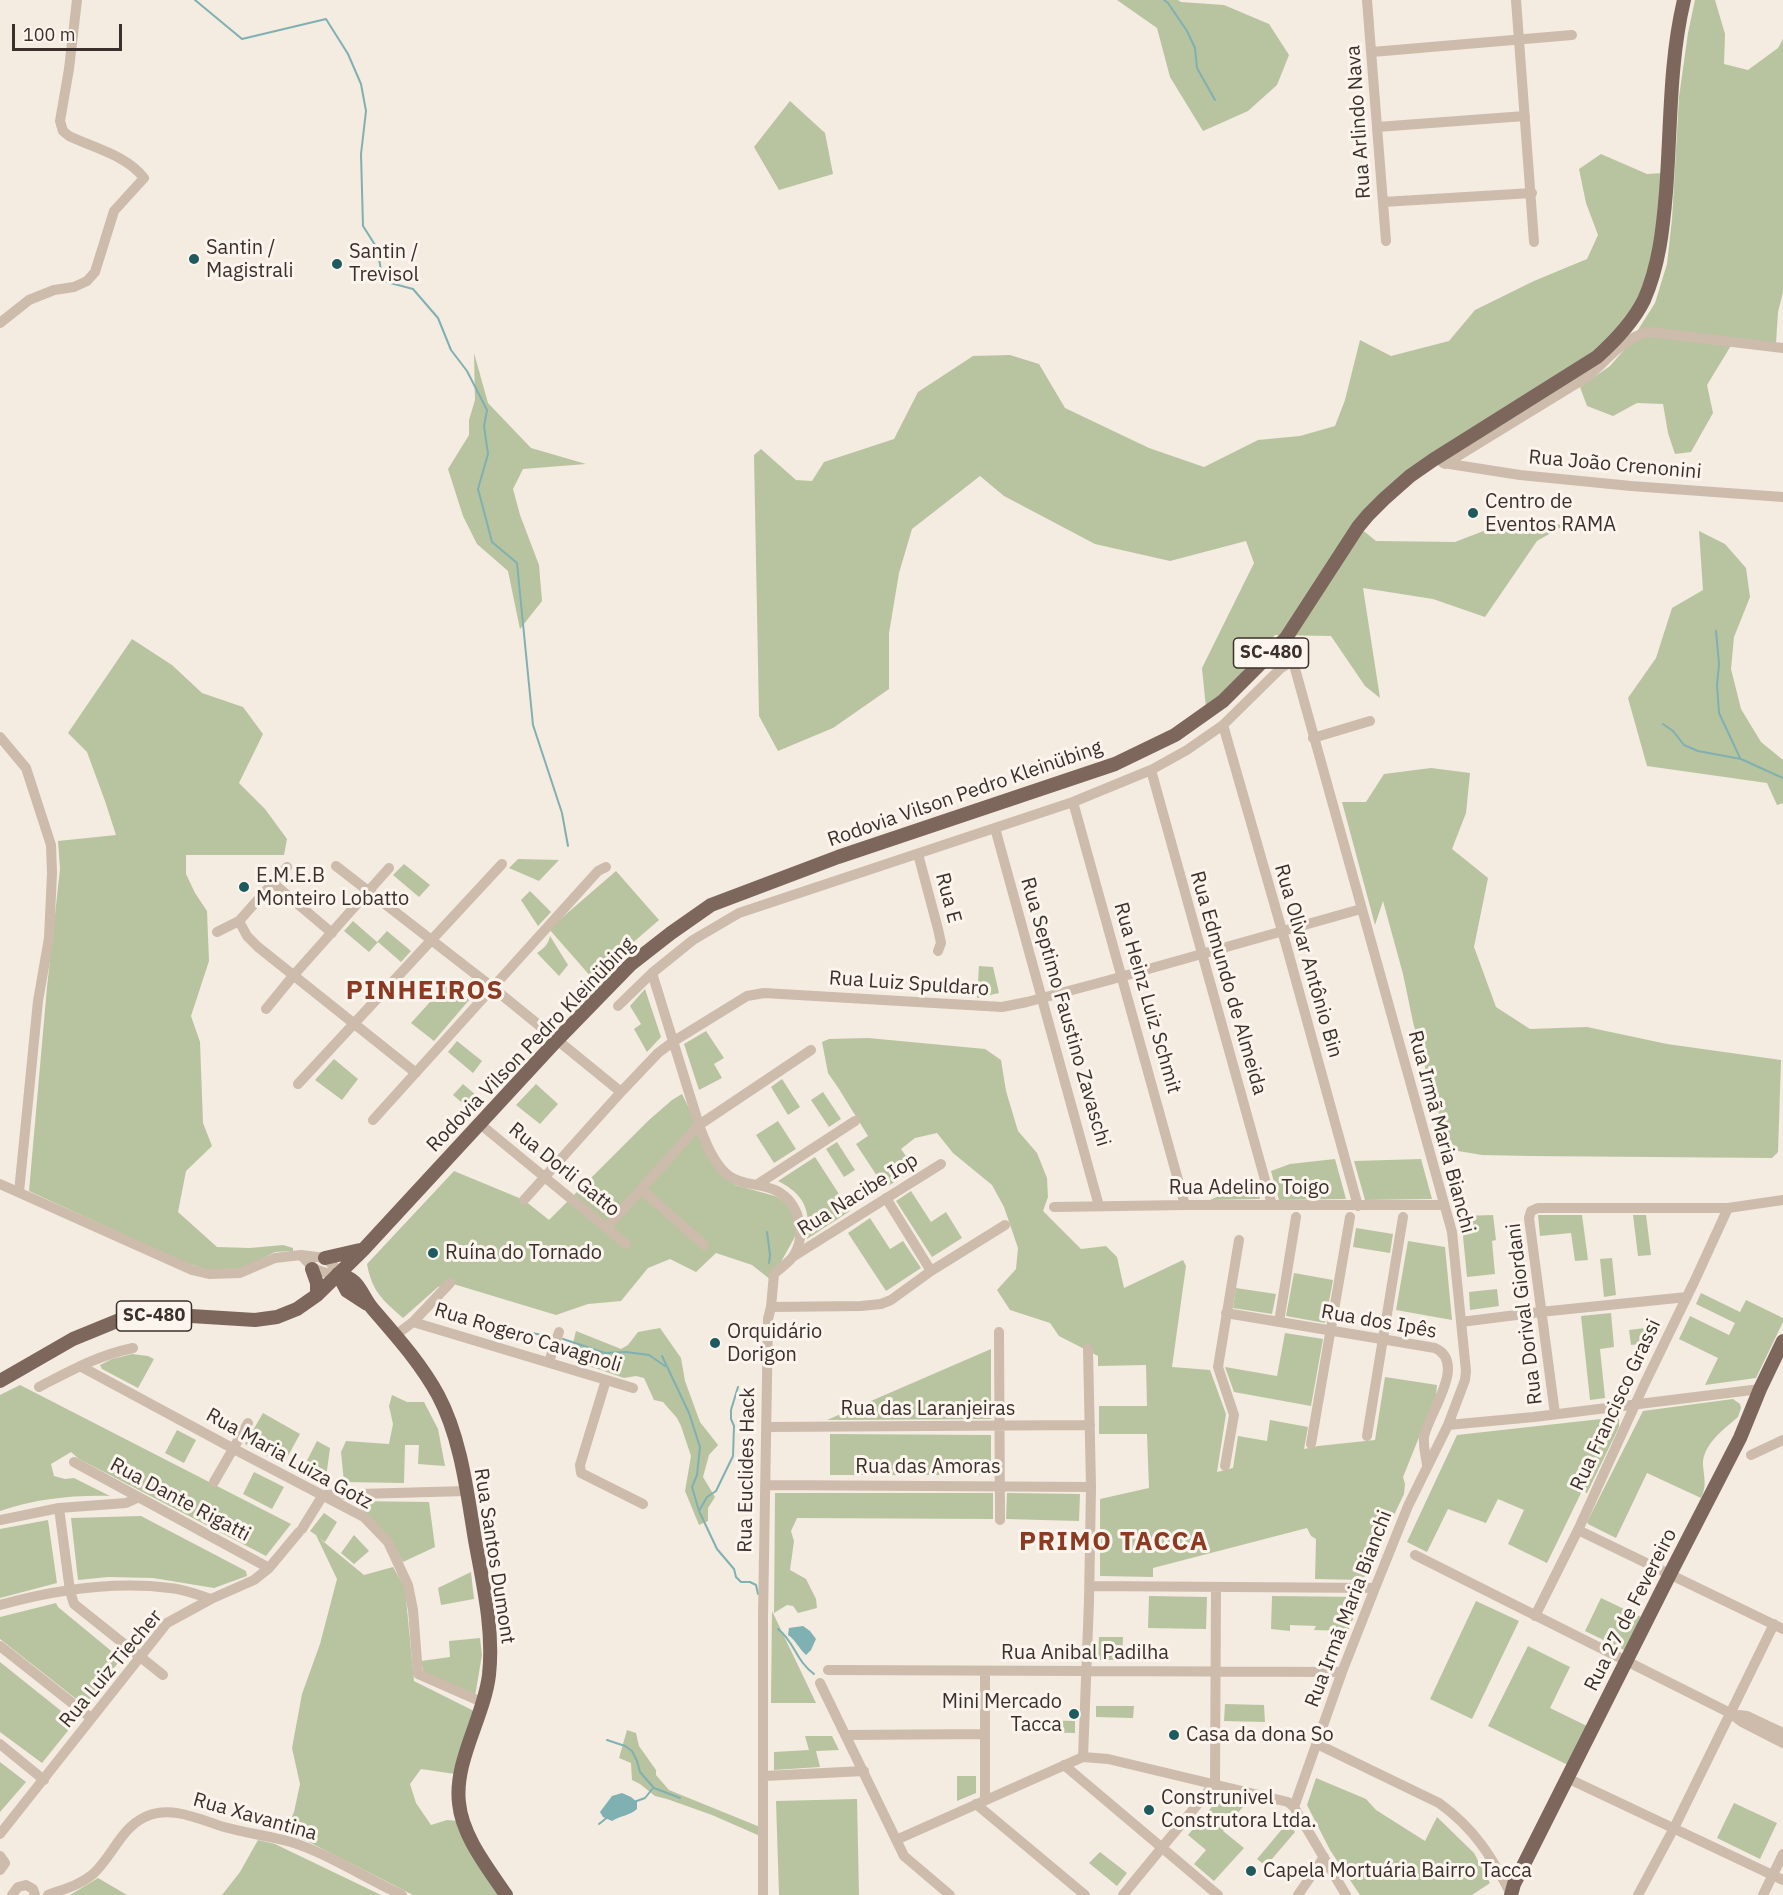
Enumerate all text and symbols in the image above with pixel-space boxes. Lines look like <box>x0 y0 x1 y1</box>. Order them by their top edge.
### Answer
scale bar <box>15 12 124 50</box>
text: 100 m <box>23 23 75 46</box>
street label: Rua Arlindo Nava <box>1342 44 1376 200</box>
place label: Santin / Magistrali <box>206 236 293 283</box>
place label: Santin / Trevisol <box>349 240 419 287</box>
marker: Santin / Magistrali <box>187 252 201 266</box>
marker: Santin / Trevisol <box>330 257 344 271</box>
street label: Rua João Crenonini <box>1528 445 1702 485</box>
place label: Centro de Eventos RAMA <box>1485 490 1616 537</box>
marker: Centro de Eventos RAMA <box>1466 506 1480 520</box>
road number: SC-480 <box>1234 638 1308 668</box>
street label: Rodovia Vilson Pedro Kleinübing <box>824 736 1106 852</box>
street label: Rua Olivar Antônio Bin <box>1269 861 1347 1061</box>
place label: E.M.E.B Monteiro Lobatto <box>256 864 409 911</box>
street label: Rua Edmundo de Almeida <box>1185 868 1271 1098</box>
street label: Rua E <box>930 870 966 926</box>
street label: Rua Septimo Faustino Zavaschi <box>1015 875 1115 1149</box>
marker: E.M.E.B Monteiro Lobatto <box>237 880 251 894</box>
street label: Rua Heinz Luiz Schmit <box>1108 900 1186 1096</box>
street label: Rodovia Vilson Pedro Kleinübing <box>422 933 640 1157</box>
street label: Rua Luiz Spuldaro <box>828 966 990 1002</box>
district label: PINHEIROS <box>346 975 504 1007</box>
street label: Rua Irmã Maria Bianchi <box>1402 1028 1480 1236</box>
street label: Rua Dorli Gatto <box>504 1118 624 1222</box>
street label: Rua Nacibe Iop <box>793 1148 923 1242</box>
street label: Rua Adelino Toigo <box>1169 1176 1329 1200</box>
street label: Rua Dorival Giordani <box>1502 1222 1548 1406</box>
place label: Ruína do Tornado <box>445 1241 602 1265</box>
marker: Ruína do Tornado <box>426 1246 440 1260</box>
street label: Rua Rogero Cavagnoli <box>431 1298 625 1378</box>
street label: Rua dos Ipês <box>1319 1300 1439 1344</box>
road number: SC-480 <box>116 1301 192 1331</box>
street label: Rua Francisco Grassi <box>1566 1315 1666 1495</box>
place label: Orquidário Dorigon <box>727 1320 822 1367</box>
marker: Orquidário Dorigon <box>708 1336 722 1350</box>
street label: Rua Euclides Hack <box>734 1387 760 1553</box>
street label: Rua das Laranjeiras <box>841 1397 1015 1421</box>
street label: Rua Maria Luiza Gotz <box>202 1403 376 1515</box>
street label: Rua Dante Rigatti <box>106 1453 254 1547</box>
street label: Rua das Amoras <box>855 1455 1001 1479</box>
street label: Rua Santos Dumont <box>468 1466 520 1646</box>
street label: Rua Irmã Maria Bianchi <box>1300 1507 1398 1711</box>
street label: Rua 27 de Fevereiro <box>1580 1525 1682 1695</box>
district label: PRIMO TACCA <box>1019 1526 1209 1558</box>
street label: Rua Luiz Tiecher <box>55 1605 167 1733</box>
street label: Rua Anibal Padilha <box>1001 1641 1169 1665</box>
place label: Mini Mercado Tacca <box>942 1690 1062 1737</box>
marker: Mini Mercado Tacca <box>1067 1707 1081 1721</box>
place label: Casa da dona So <box>1186 1723 1334 1747</box>
marker: Casa da dona So <box>1167 1728 1181 1742</box>
place label: Construnivel Construtora Ltda. <box>1161 1786 1317 1833</box>
street label: Rua Xavantina <box>190 1788 320 1846</box>
marker: Construnivel Construtora Ltda. <box>1142 1803 1156 1817</box>
place label: Capela Mortuária Bairro Tacca <box>1263 1859 1532 1883</box>
marker: Capela Mortuária Bairro Tacca <box>1244 1864 1258 1878</box>

